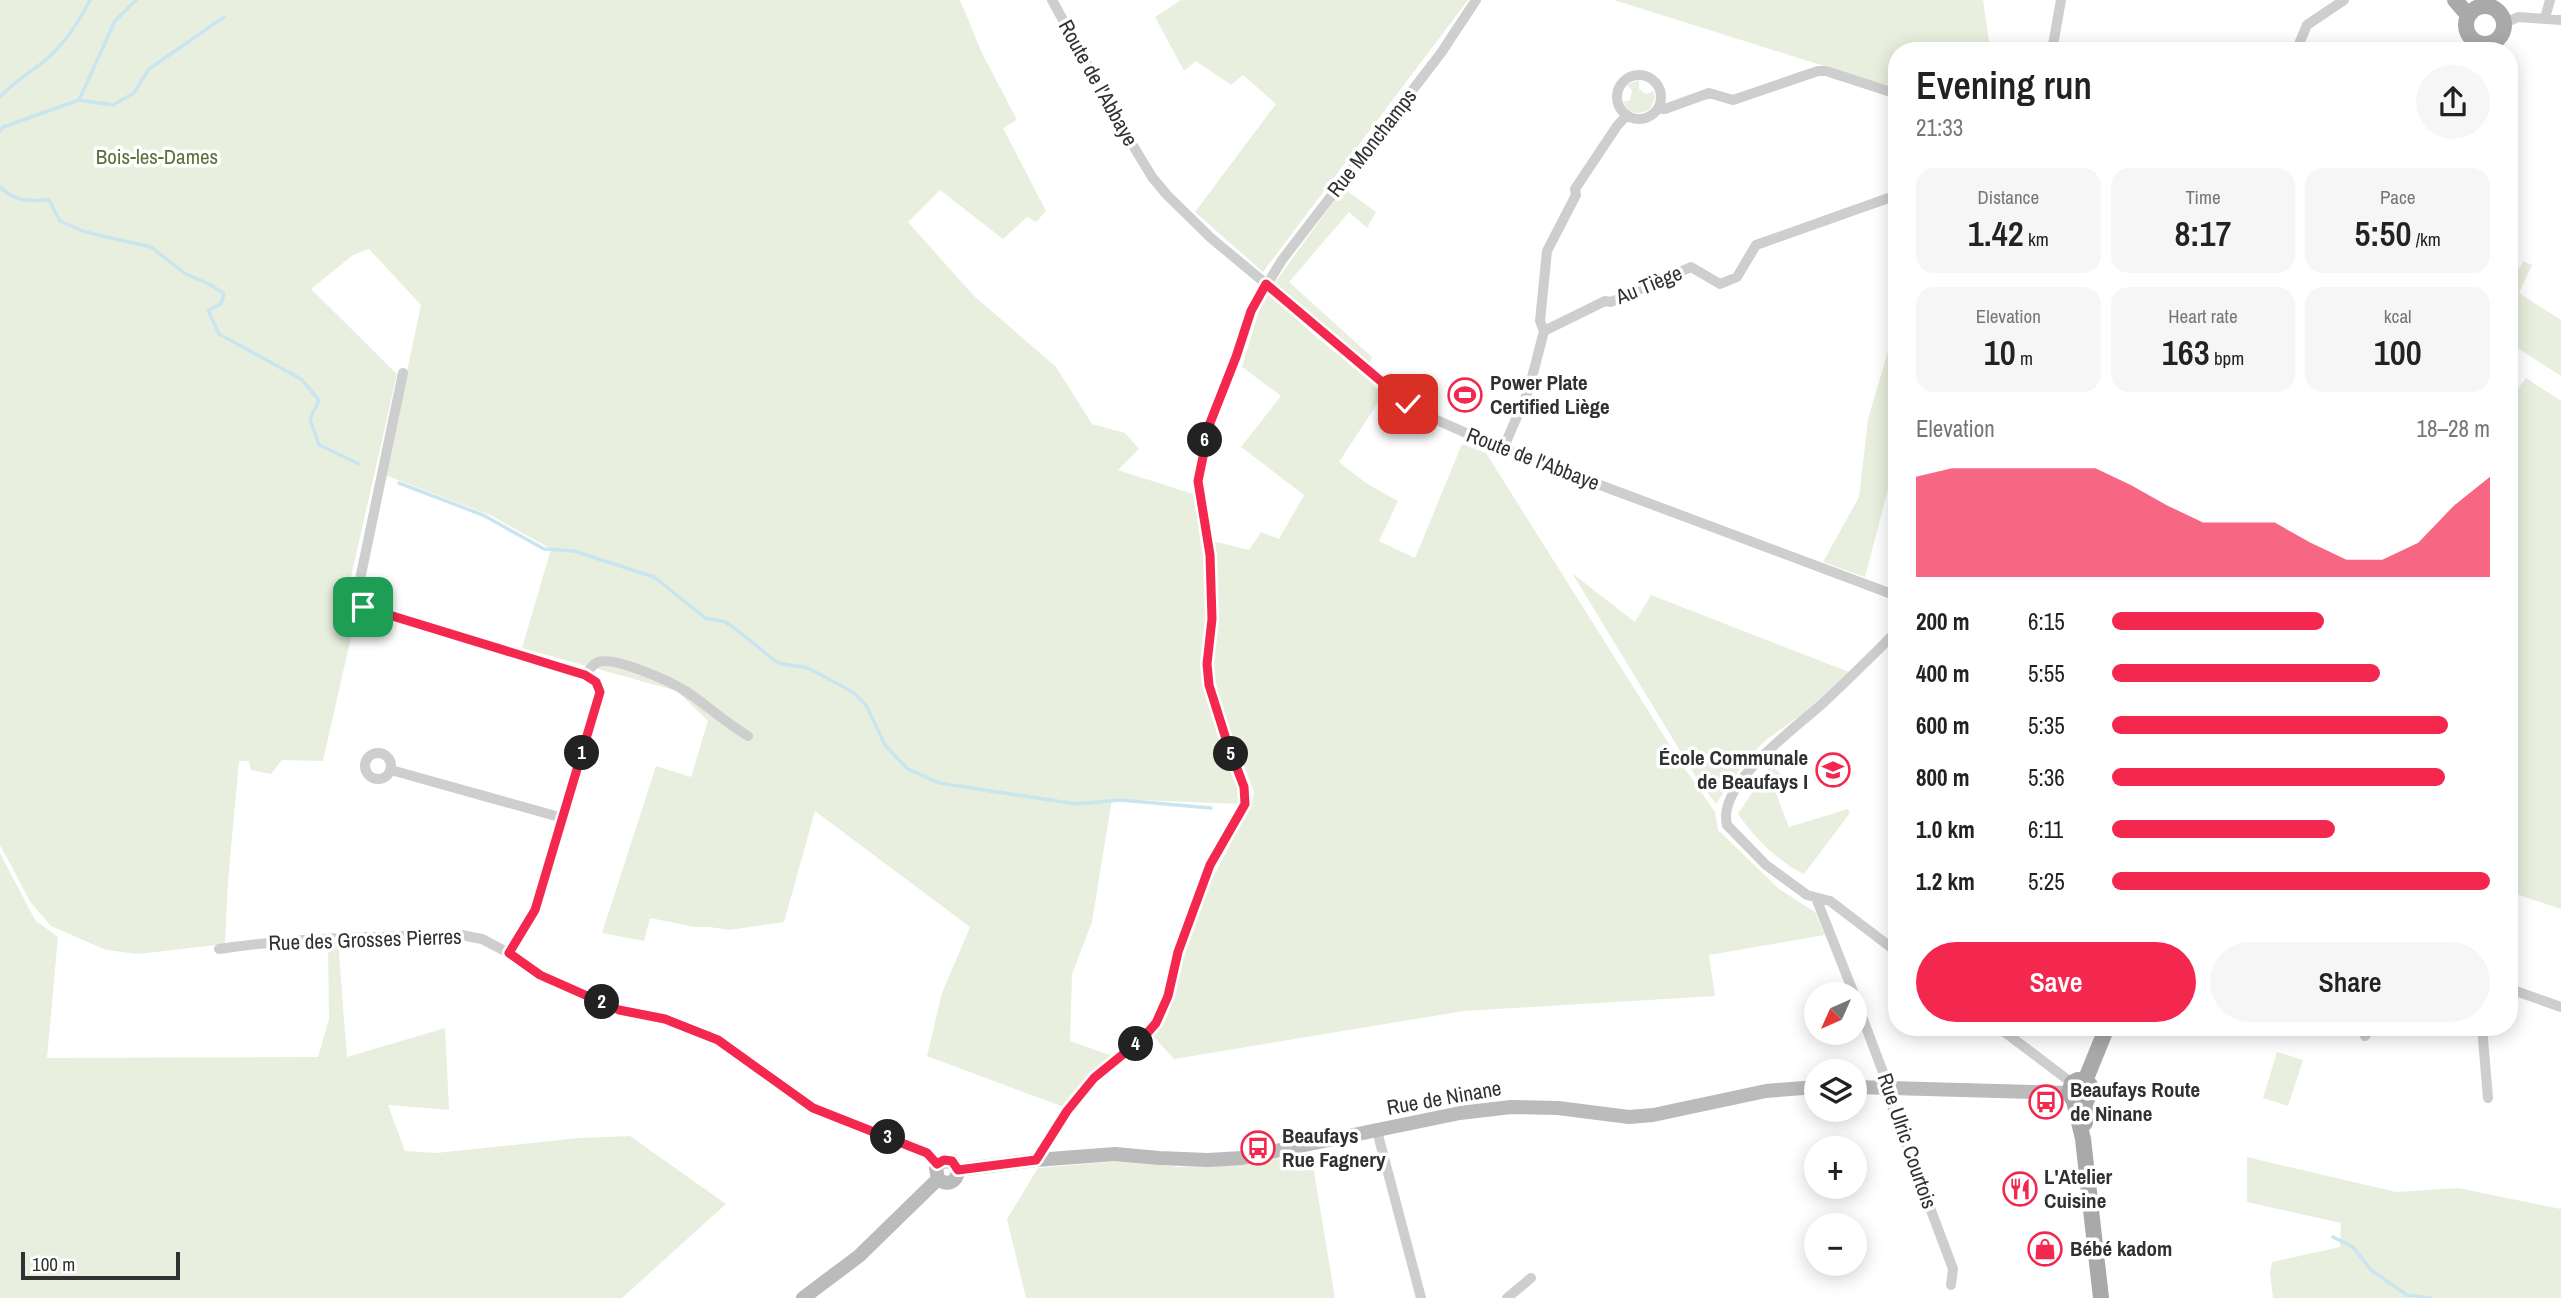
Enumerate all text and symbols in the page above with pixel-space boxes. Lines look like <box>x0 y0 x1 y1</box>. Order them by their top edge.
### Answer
street label: Route de l'Abbaye <box>1052 14 1145 151</box>
text: Evening run <box>1916 60 2092 111</box>
button: share <box>2416 65 2490 139</box>
street label: Rue Monchamps <box>1320 82 1423 203</box>
text: 21:33 <box>1916 112 1963 143</box>
park label: Bois-les-Dames <box>96 142 218 171</box>
text: Distance <box>1978 184 2039 210</box>
text: Time <box>2185 184 2221 210</box>
text: Pace <box>2380 184 2415 210</box>
text: 1.42 <box>1968 210 2024 257</box>
text: 8:17 <box>2175 210 2231 257</box>
text: 5:50 <box>2354 210 2411 257</box>
text: km <box>2024 226 2049 252</box>
text: /km <box>2411 226 2441 252</box>
street label: Au Tiège <box>1610 258 1686 311</box>
text: Elevation <box>1976 303 2041 329</box>
text: Heart rate <box>2168 303 2238 329</box>
text: kcal <box>2384 303 2412 329</box>
text: 10 <box>1984 329 2016 376</box>
text: 163 <box>2162 329 2210 376</box>
text: 100 <box>2374 329 2422 376</box>
text: m <box>2016 345 2033 371</box>
text: bpm <box>2210 345 2244 371</box>
place label: Power Plate Certified Liège <box>1490 368 1610 421</box>
pin <box>1378 374 1438 434</box>
sports icon: Power Plate Certified Liège <box>1446 376 1484 414</box>
icon: check <box>1389 385 1427 423</box>
text: Elevation <box>1916 413 1995 444</box>
text: 18–28 m <box>2417 413 2490 444</box>
street label: Route de l'Abbaye <box>1463 420 1604 497</box>
pin: 6 <box>1188 422 1222 458</box>
text: 6 <box>1200 426 1209 452</box>
pin <box>333 577 393 637</box>
icon: arrive <box>344 588 382 626</box>
text: 200 m <box>1916 606 1969 637</box>
text: 6:15 <box>2028 606 2065 637</box>
text: 400 m <box>1916 658 1969 689</box>
text: 5:55 <box>2028 658 2065 689</box>
text: 600 m <box>1916 710 1969 741</box>
text: 5:35 <box>2028 710 2065 741</box>
pin: 1 <box>564 736 600 770</box>
pin: 5 <box>1214 736 1248 772</box>
text: 1 <box>577 739 586 765</box>
text: 5 <box>1226 740 1235 766</box>
place label: École Communale de Beaufays I <box>1659 743 1808 796</box>
school or university icon: École Communale de Beaufays I <box>1814 751 1852 789</box>
text: 800 m <box>1916 762 1969 793</box>
text: 5:36 <box>2028 762 2065 793</box>
text: 1.0 km <box>1916 814 1975 845</box>
text: 6:11 <box>2028 814 2063 845</box>
text: 1.2 km <box>1916 866 1975 897</box>
text: 5:25 <box>2028 866 2065 897</box>
street label: Rue des Grosses Pierres <box>268 922 462 957</box>
button: Save <box>1916 942 2196 1022</box>
button: Share <box>2210 942 2490 1022</box>
north arrow <box>1804 982 1867 1045</box>
map controls <box>1804 982 1867 1276</box>
pin: 2 <box>584 984 620 1020</box>
text: 2 <box>597 988 606 1014</box>
pin: 4 <box>1118 1026 1154 1062</box>
text: 4 <box>1131 1030 1140 1056</box>
button: layers <box>1804 1059 1867 1122</box>
street label: Rue Ulric Courtois <box>1871 1069 1944 1213</box>
street label: Rue de Ninane <box>1384 1073 1503 1122</box>
place label: Beaufays Route de Ninane <box>2070 1075 2200 1128</box>
bus stop icon: Beaufays Route de Ninane <box>2027 1083 2065 1121</box>
pin: 3 <box>870 1120 906 1154</box>
place label: Beaufays Rue Fagnery <box>1282 1121 1386 1174</box>
text: 3 <box>883 1123 892 1149</box>
bus stop icon: Beaufays Rue Fagnery <box>1239 1129 1277 1167</box>
button: + <box>1804 1136 1867 1199</box>
place label: L'Atelier Cuisine <box>2044 1162 2113 1215</box>
restaurant icon: L'Atelier Cuisine <box>2001 1170 2039 1208</box>
button: − <box>1804 1213 1867 1276</box>
shop icon: Bébé kadom <box>2026 1230 2064 1268</box>
place label: Bébé kadom <box>2070 1234 2172 1263</box>
scale bar <box>21 1249 180 1281</box>
text: 100 m <box>32 1251 75 1277</box>

